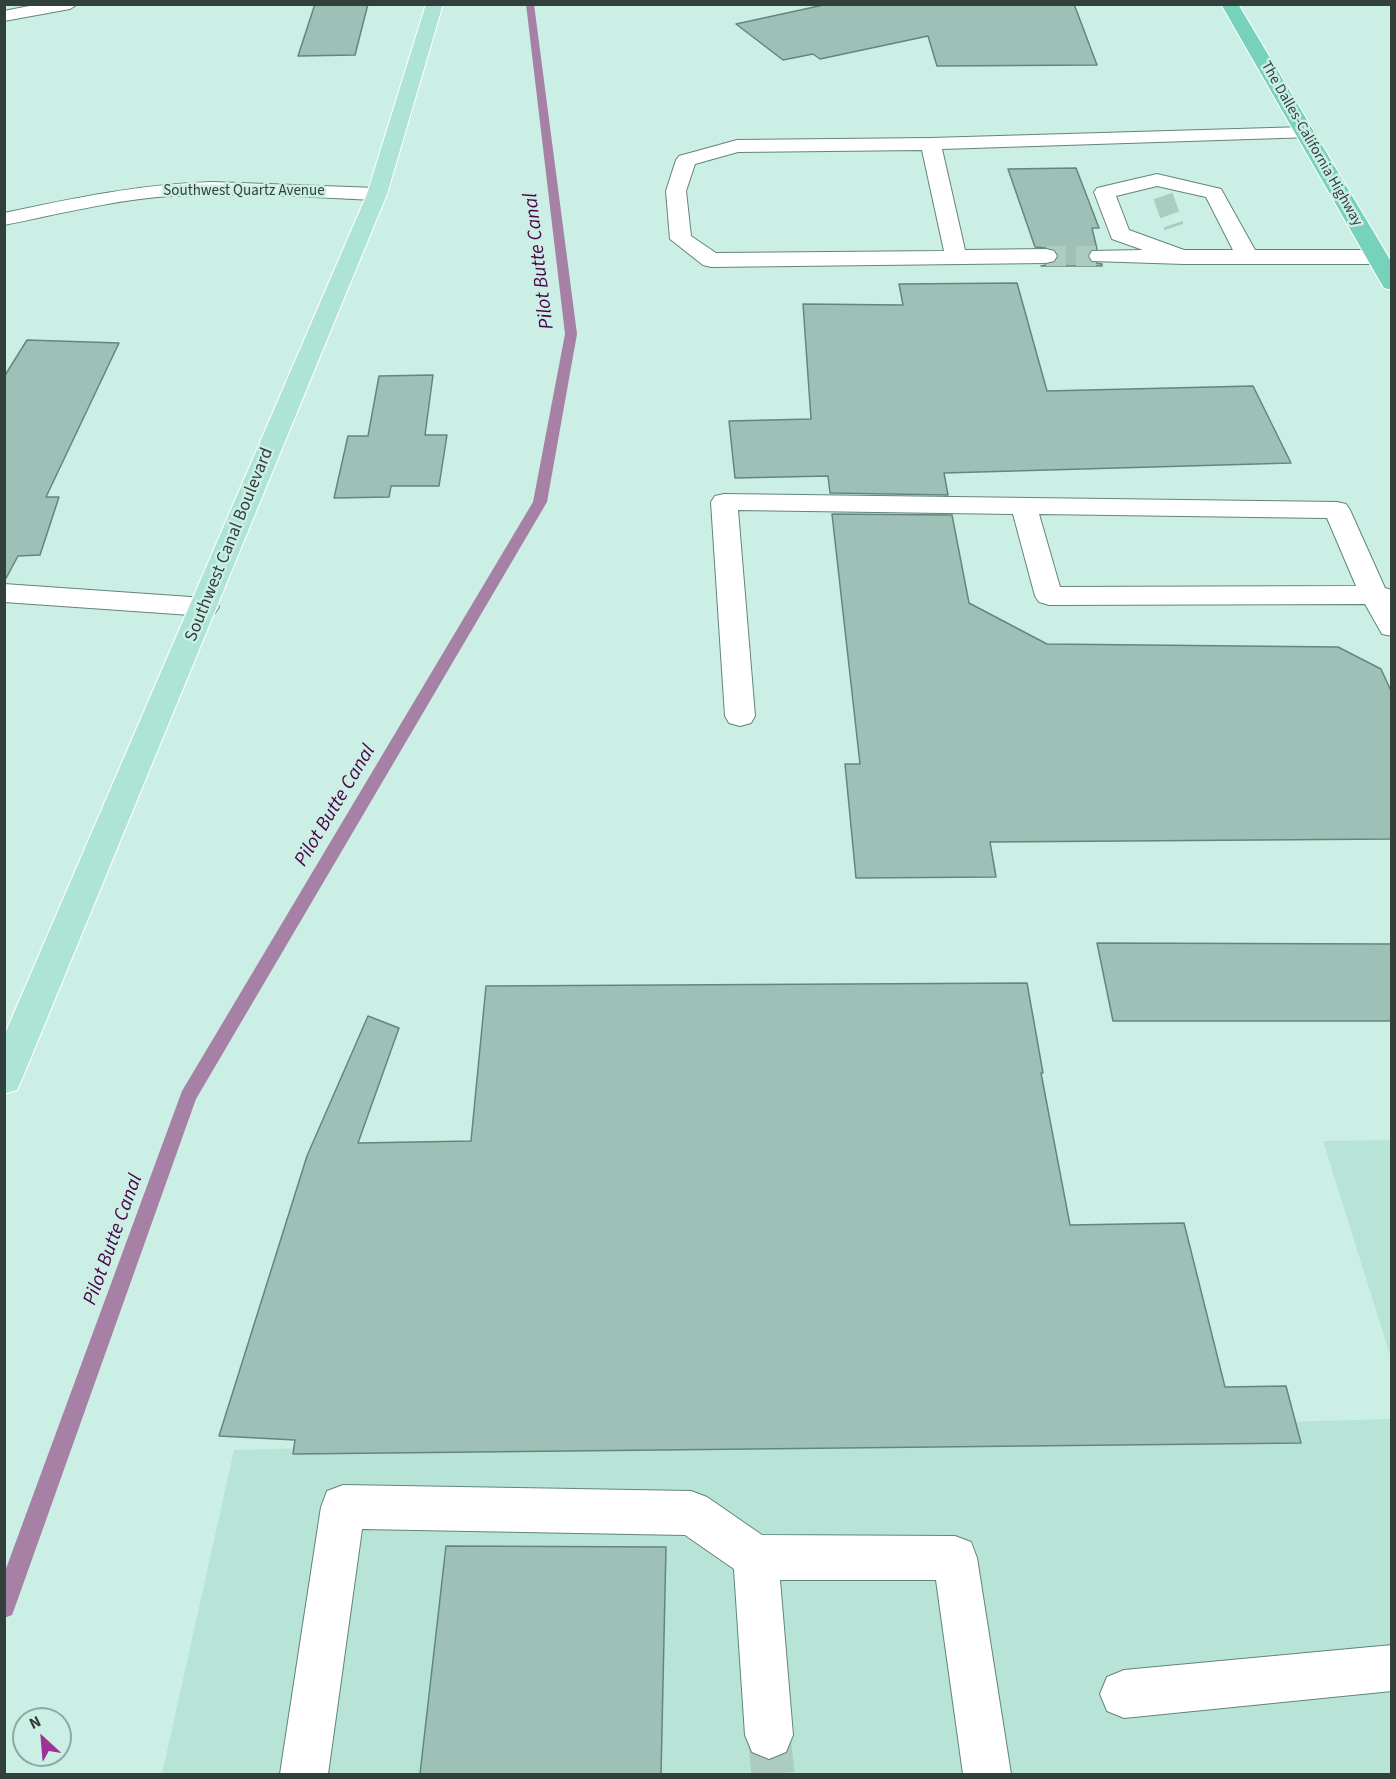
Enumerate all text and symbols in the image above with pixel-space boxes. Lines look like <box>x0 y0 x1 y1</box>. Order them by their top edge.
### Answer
street label: The Dalles-California Highway <box>1256 58 1366 230</box>
street label: Southwest Quartz Avenue <box>163 183 325 201</box>
water label: Pilot Butte Canal <box>520 191 560 331</box>
street label: Southwest Canal Boulevard <box>181 445 279 645</box>
water label: Pilot Butte Canal <box>290 741 382 871</box>
water label: Pilot Butte Canal <box>79 1171 149 1309</box>
north arrow <box>12 1707 72 1767</box>
text: N <box>25 1710 45 1735</box>

